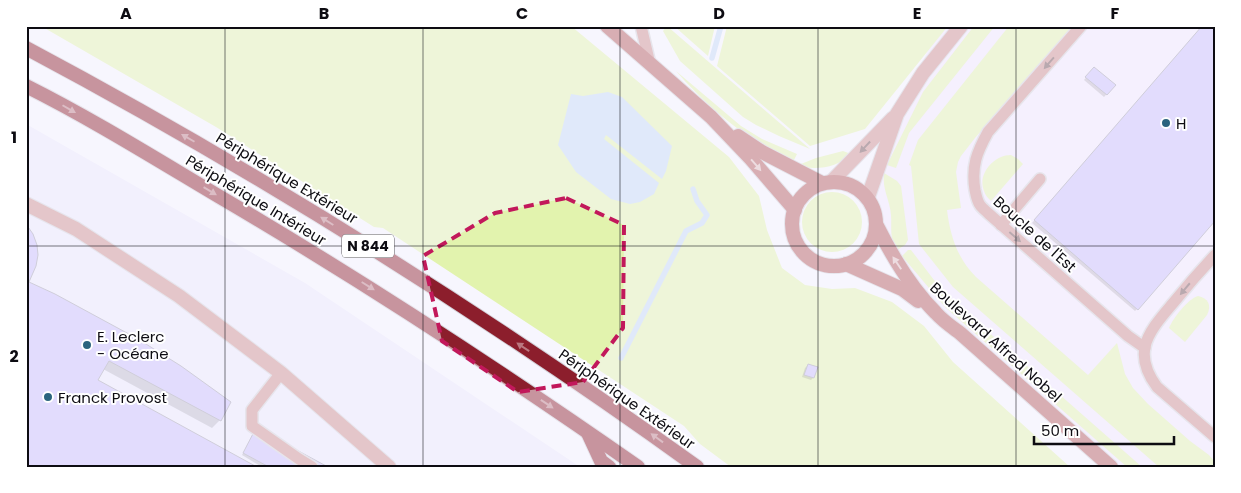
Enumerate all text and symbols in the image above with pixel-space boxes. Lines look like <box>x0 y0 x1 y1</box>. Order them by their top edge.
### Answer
text: A <box>120 2 132 25</box>
text: B <box>319 2 329 25</box>
text: C <box>516 2 528 25</box>
text: D <box>713 2 725 25</box>
text: E <box>913 2 921 25</box>
text: F <box>1111 2 1120 25</box>
one-way arrow <box>1044 57 1055 69</box>
one-way arrow <box>63 105 76 114</box>
place label: H <box>1176 113 1186 134</box>
marker: H <box>1160 117 1172 129</box>
text: 1 <box>11 126 17 149</box>
street label: Périphérique Extérieur <box>212 127 362 229</box>
one-way arrow <box>181 133 194 142</box>
one-way arrow <box>859 141 871 153</box>
street label: Périphérique Intérieur <box>182 150 331 251</box>
one-way arrow <box>751 159 762 172</box>
one-way arrow <box>203 186 216 195</box>
street label: Boucle de l'Est <box>989 191 1081 277</box>
one-way arrow <box>321 217 334 226</box>
one-way arrow <box>1009 231 1021 242</box>
road number: N 844 <box>342 235 394 258</box>
one-way arrow <box>892 256 902 269</box>
street label: Boulevard Alfred Nobel <box>926 277 1066 407</box>
one-way arrow <box>361 282 374 291</box>
one-way arrow <box>1179 282 1191 294</box>
place label: E. Leclerc - Océane <box>97 326 169 364</box>
marker: E. Leclerc - Océane <box>81 339 93 351</box>
one-way arrow <box>516 342 530 351</box>
street label: Périphérique Extérieur <box>555 344 700 454</box>
text: 2 <box>9 345 19 368</box>
place label: Franck Provost <box>58 387 167 408</box>
marker: Franck Provost <box>42 391 54 403</box>
one-way arrow <box>541 399 554 409</box>
scale bar <box>1034 413 1174 445</box>
text: 50 m <box>1041 420 1079 441</box>
one-way arrow <box>650 433 664 443</box>

